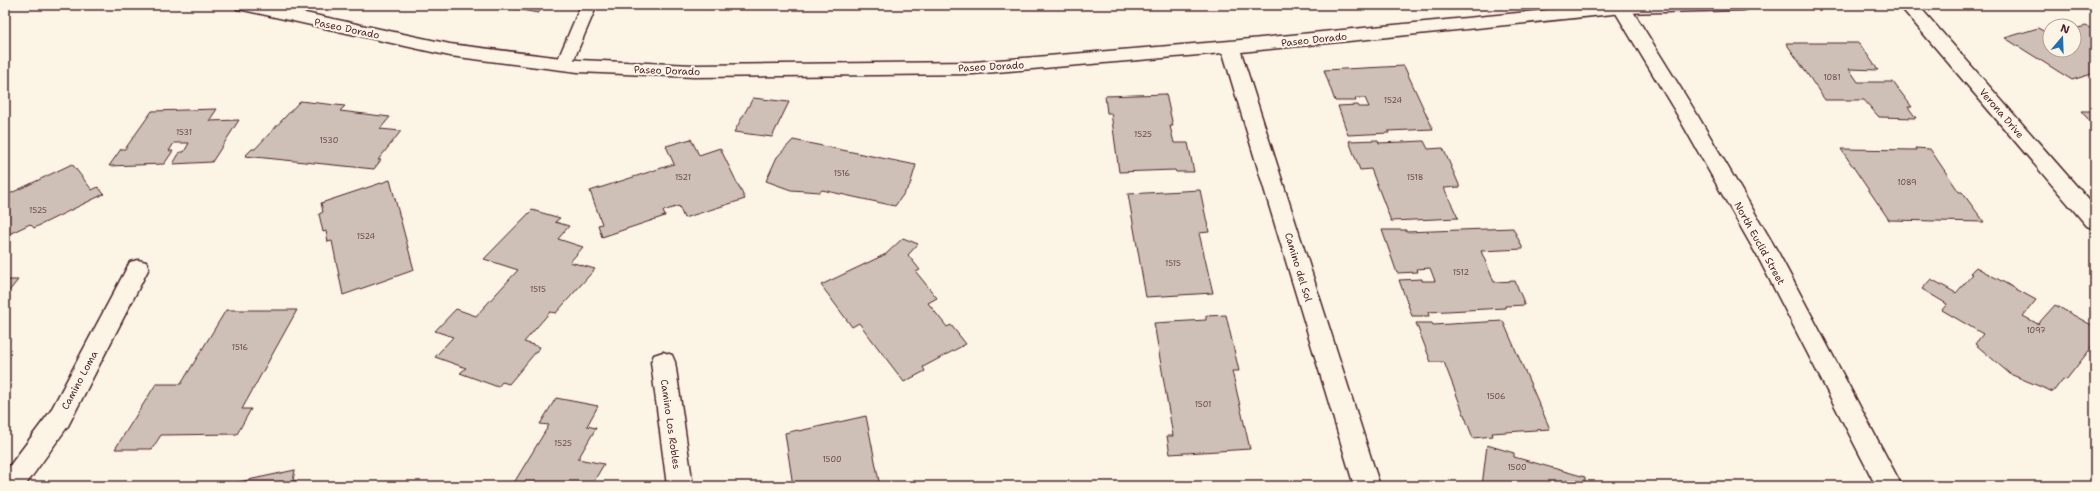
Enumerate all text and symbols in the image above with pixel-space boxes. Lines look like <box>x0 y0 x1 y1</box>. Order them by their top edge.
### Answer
street label: Paseo Dorado <box>313 15 381 42</box>
north arrow <box>2042 18 2082 58</box>
text: N <box>2059 21 2072 38</box>
street label: Paseo Dorado <box>1280 30 1348 49</box>
street label: Paseo Dorado <box>958 58 1024 75</box>
street label: Paseo Dorado <box>634 63 700 78</box>
house number: 1081 <box>1823 72 1841 83</box>
street label: Verona Drive <box>1976 86 2027 141</box>
house number: 1524 <box>1384 95 1403 106</box>
house number: 1531 <box>176 127 192 138</box>
house number: 1525 <box>1134 129 1152 140</box>
house number: 1530 <box>320 135 338 146</box>
house number: 1516 <box>834 168 851 179</box>
house number: 1521 <box>675 172 691 183</box>
house number: 1518 <box>1407 172 1423 183</box>
house number: 1089 <box>1897 177 1917 188</box>
street label: North Euclid Street <box>1731 199 1788 287</box>
house number: 1525 <box>29 205 47 216</box>
house number: 1524 <box>357 231 376 242</box>
street label: Camino del Sol <box>1282 231 1315 303</box>
house number: 1515 <box>1165 258 1181 269</box>
house number: 1512 <box>1453 267 1470 278</box>
house number: 1515 <box>530 284 546 295</box>
house number: 1097 <box>2026 325 2046 336</box>
house number: 1516 <box>232 342 249 353</box>
street label: Camino Loma <box>58 348 101 412</box>
street label: Camino Los Robles <box>658 378 683 470</box>
house number: 1506 <box>1486 391 1506 402</box>
house number: 1501 <box>1195 399 1211 410</box>
house number: 1525 <box>554 438 572 449</box>
house number: 1500 <box>822 454 842 465</box>
house number: 1500 <box>1507 462 1527 473</box>

